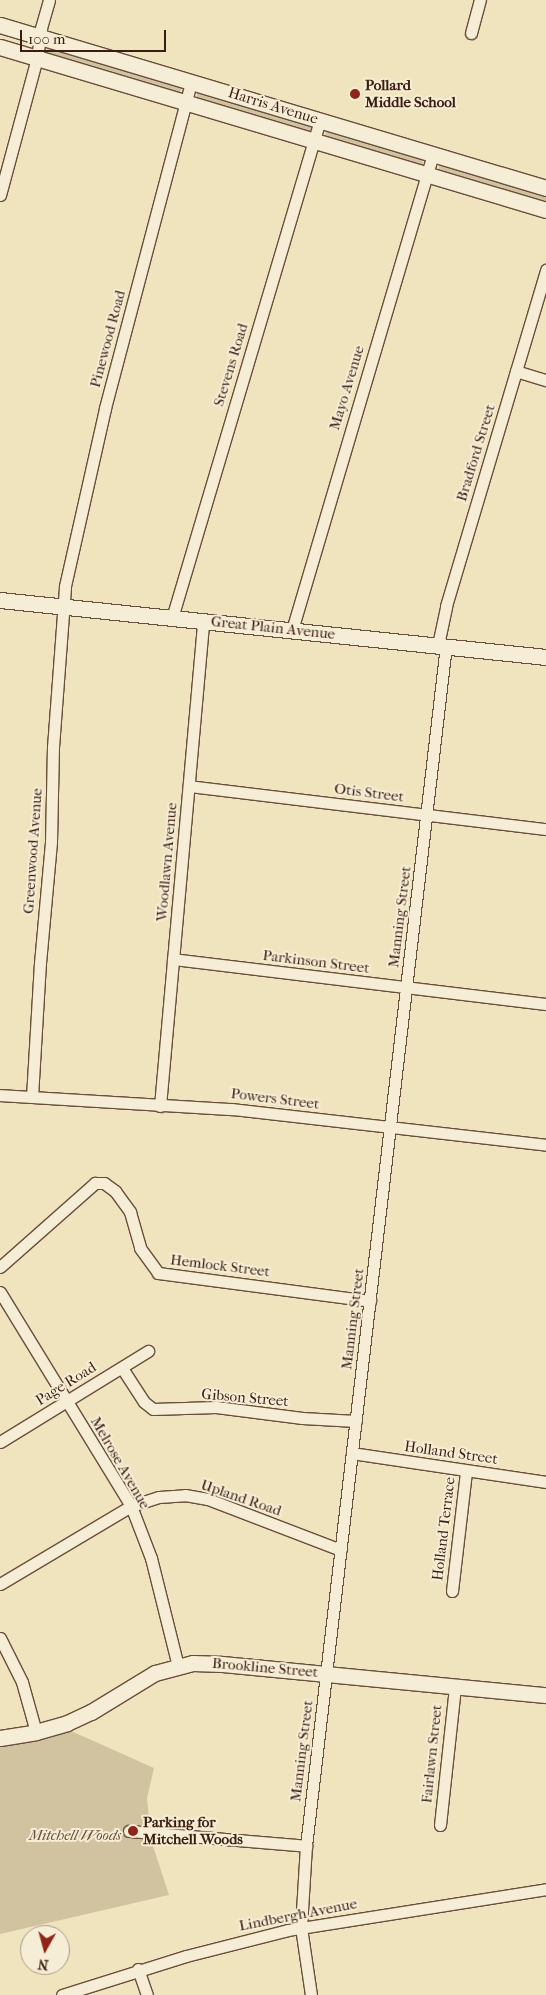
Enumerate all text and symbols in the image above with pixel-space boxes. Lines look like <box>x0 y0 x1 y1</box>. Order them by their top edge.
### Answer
scale bar <box>22 20 169 52</box>
text: 100 m <box>28 30 66 48</box>
place label: Pollard Middle School <box>365 76 456 111</box>
street label: Harris Avenue <box>226 84 320 128</box>
marker: Pollard Middle School <box>349 88 361 100</box>
street label: Pinewood Road <box>86 288 130 390</box>
street label: Stevens Road <box>210 321 252 409</box>
street label: Mayo Avenue <box>326 344 368 432</box>
street label: Bradford Street <box>453 402 499 504</box>
street label: Great Plain Avenue <box>210 613 336 643</box>
street label: Otis Street <box>333 780 405 806</box>
street label: Greenwood Avenue <box>20 788 46 914</box>
street label: Woodlawn Avenue <box>153 802 181 922</box>
street label: Manning Street <box>385 865 415 969</box>
street label: Parkinson Street <box>262 947 370 977</box>
street label: Powers Street <box>230 1085 320 1113</box>
street label: Hemlock Street <box>169 1251 271 1281</box>
street label: Manning Street <box>338 1267 368 1371</box>
street label: Page Road <box>32 1358 100 1410</box>
street label: Gibson Street <box>201 1385 289 1411</box>
street label: Melrose Avenue <box>86 1414 154 1512</box>
street label: Holland Street <box>403 1438 499 1468</box>
street label: Upland Road <box>198 1476 284 1520</box>
street label: Holland Terrace <box>429 1476 459 1582</box>
street label: Brookline Street <box>211 1654 319 1682</box>
street label: Manning Street <box>287 1699 317 1803</box>
street label: Fairlawn Street <box>418 1704 446 1804</box>
place label: Parking for Mitchell Woods <box>143 1813 243 1848</box>
marker: Parking for Mitchell Woods <box>127 1825 139 1837</box>
park label: Mitchell Woods <box>29 1827 121 1845</box>
street label: Lindbergh Avenue <box>237 1895 359 1935</box>
north arrow <box>20 1925 70 1975</box>
text: N <box>37 1955 50 1973</box>

